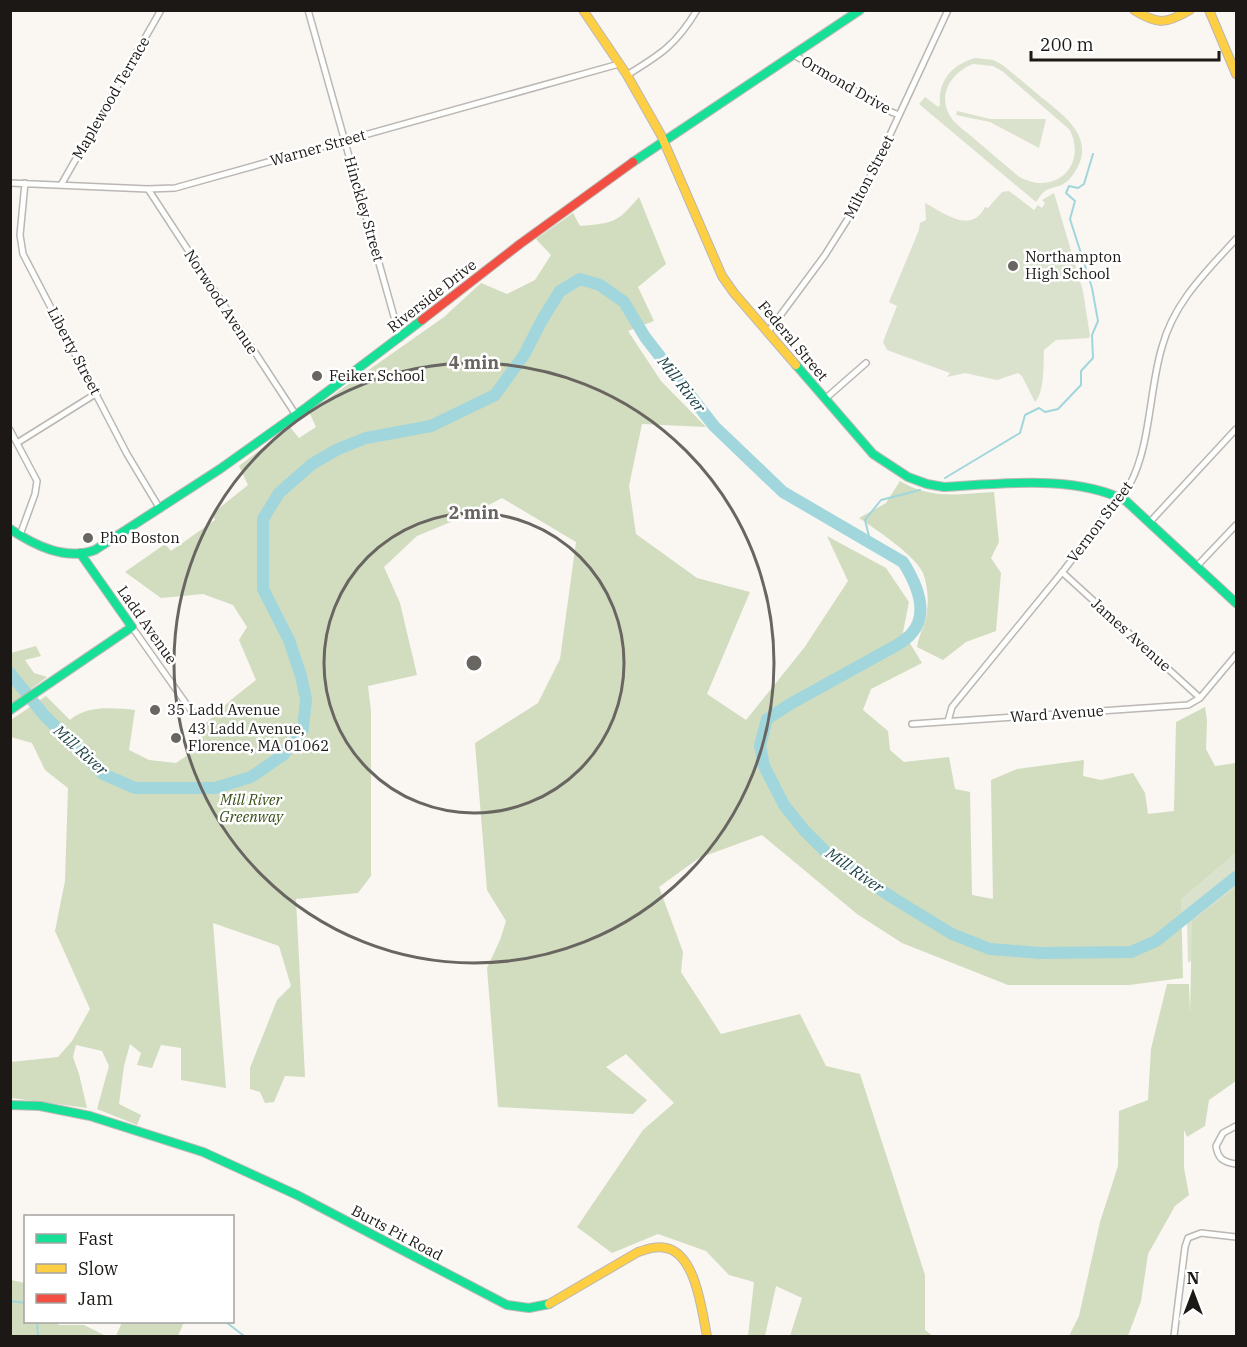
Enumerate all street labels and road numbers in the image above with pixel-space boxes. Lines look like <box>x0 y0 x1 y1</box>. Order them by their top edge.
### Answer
street label: Maplewood Terrace <box>68 33 153 163</box>
street label: Ormond Drive <box>798 51 894 118</box>
street label: Warner Street <box>268 125 368 170</box>
street label: Milton Street <box>839 132 898 222</box>
street label: Hinckley Street <box>340 154 389 264</box>
street label: Norwood Avenue <box>180 246 262 358</box>
street label: Riverside Drive <box>383 255 480 336</box>
street label: Federal Street <box>754 297 833 385</box>
street label: Liberty Street <box>43 304 105 398</box>
street label: Vernon Street <box>1063 477 1136 566</box>
street label: Ladd Avenue <box>113 582 181 668</box>
street label: James Avenue <box>1088 594 1175 675</box>
street label: Ward Avenue <box>1010 701 1104 726</box>
street label: Burts Pit Road <box>348 1201 446 1265</box>

